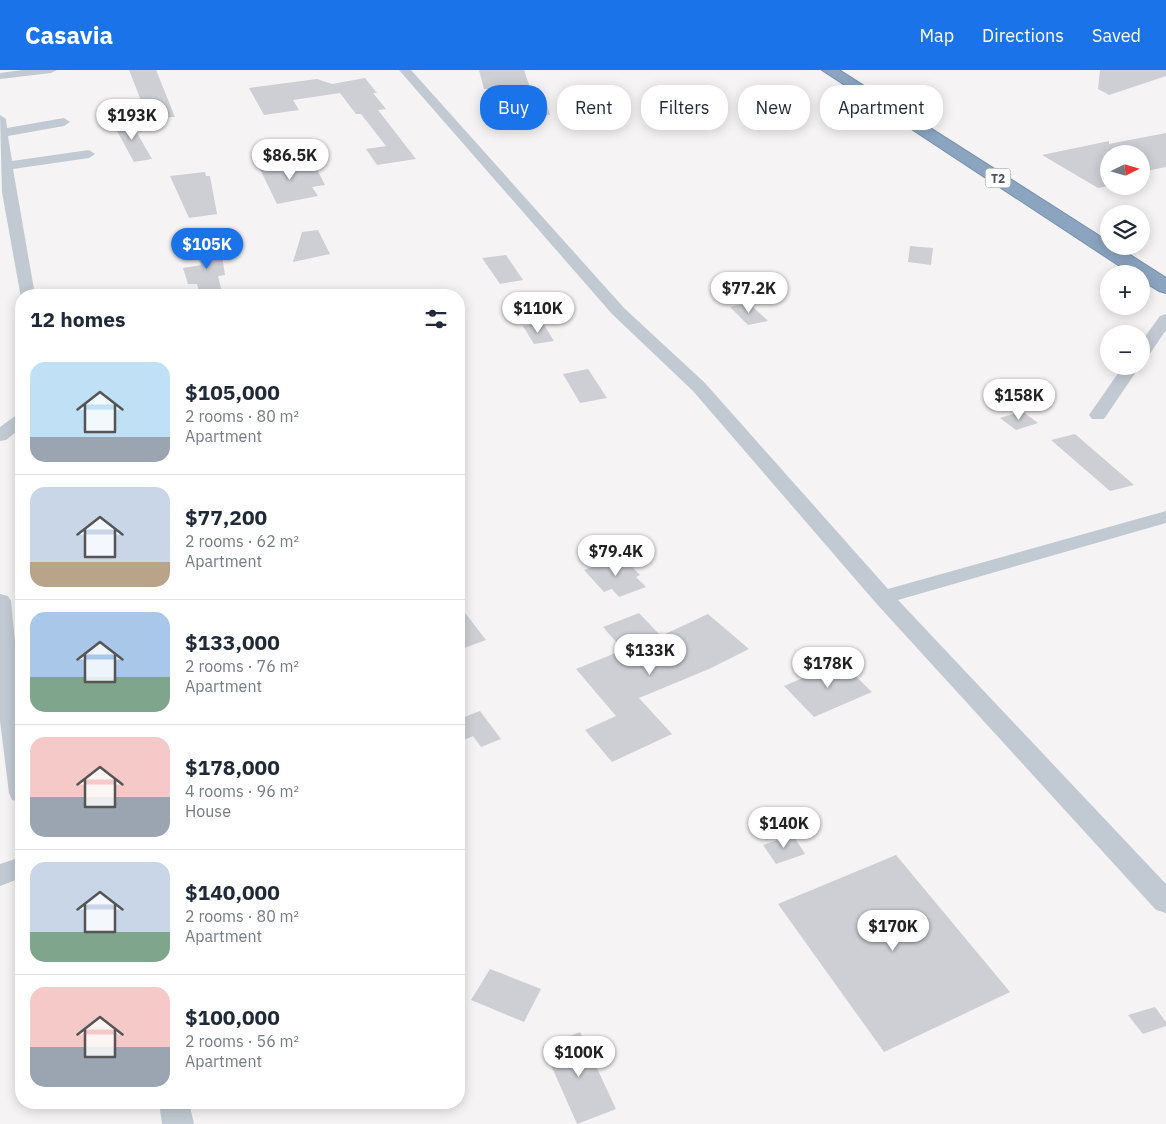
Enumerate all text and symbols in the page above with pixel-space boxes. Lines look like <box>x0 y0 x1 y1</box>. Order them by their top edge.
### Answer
text: Casavia <box>25 19 113 51</box>
text: Map <box>919 24 954 47</box>
text: Directions <box>982 24 1064 47</box>
text: Saved <box>1092 24 1141 47</box>
chip: Buy <box>480 85 547 130</box>
chip: Rent <box>557 85 631 130</box>
chip: Filters <box>641 85 728 130</box>
chip: New <box>738 85 810 130</box>
chip: Apartment <box>820 85 943 130</box>
pin: $193K <box>97 98 167 141</box>
text: $193K <box>107 105 157 125</box>
pin: $86.5K <box>249 138 331 181</box>
text: $86.5K <box>263 145 317 165</box>
north arrow <box>1100 145 1150 195</box>
map controls <box>1100 145 1150 375</box>
road number: T2 <box>986 169 1010 188</box>
button: layers <box>1100 205 1150 255</box>
pin: $105K <box>172 228 242 270</box>
text: $105K <box>182 234 232 254</box>
button: + <box>1100 265 1150 315</box>
pin: $77.2K <box>708 272 790 314</box>
text: $77.2K <box>722 278 776 298</box>
pin: $110K <box>503 292 573 334</box>
text: $110K <box>513 298 563 318</box>
text: 12 homes <box>30 305 126 333</box>
icon: filters <box>422 305 450 333</box>
button: − <box>1100 325 1150 375</box>
text: $105,000 <box>185 378 280 406</box>
pin: $158K <box>984 378 1054 421</box>
icon: home <box>70 382 130 442</box>
text: $158K <box>994 385 1044 405</box>
text: 2 rooms · 80 m² <box>185 406 299 426</box>
text: Apartment <box>185 426 262 446</box>
text: $77,200 <box>185 503 267 531</box>
icon: home <box>70 507 130 567</box>
text: 2 rooms · 62 m² <box>185 531 299 551</box>
pin: $79.4K <box>575 534 657 577</box>
text: $79.4K <box>589 541 643 561</box>
text: Apartment <box>185 551 262 571</box>
text: $133,000 <box>185 628 280 656</box>
icon: home <box>70 632 130 692</box>
pin: $133K <box>615 634 685 676</box>
text: $133K <box>625 640 675 660</box>
pin: $178K <box>793 646 863 689</box>
text: $178K <box>803 653 853 673</box>
text: 2 rooms · 76 m² <box>185 656 299 676</box>
text: Apartment <box>185 676 262 696</box>
text: $178,000 <box>185 753 280 781</box>
icon: home <box>70 757 130 817</box>
text: 4 rooms · 96 m² <box>185 781 299 801</box>
text: House <box>185 801 231 821</box>
pin: $140K <box>749 806 819 849</box>
text: $140K <box>759 813 809 833</box>
text: $140,000 <box>185 878 280 906</box>
icon: home <box>70 882 130 942</box>
text: 2 rooms · 80 m² <box>185 906 299 926</box>
pin: $170K <box>858 910 928 952</box>
text: $170K <box>868 916 918 936</box>
text: Apartment <box>185 926 262 946</box>
text: $100,000 <box>185 1003 280 1031</box>
icon: home <box>70 1007 130 1067</box>
text: 2 rooms · 56 m² <box>185 1031 299 1051</box>
pin: $100K <box>544 1036 614 1078</box>
text: $100K <box>554 1042 604 1062</box>
text: Apartment <box>185 1051 262 1071</box>

